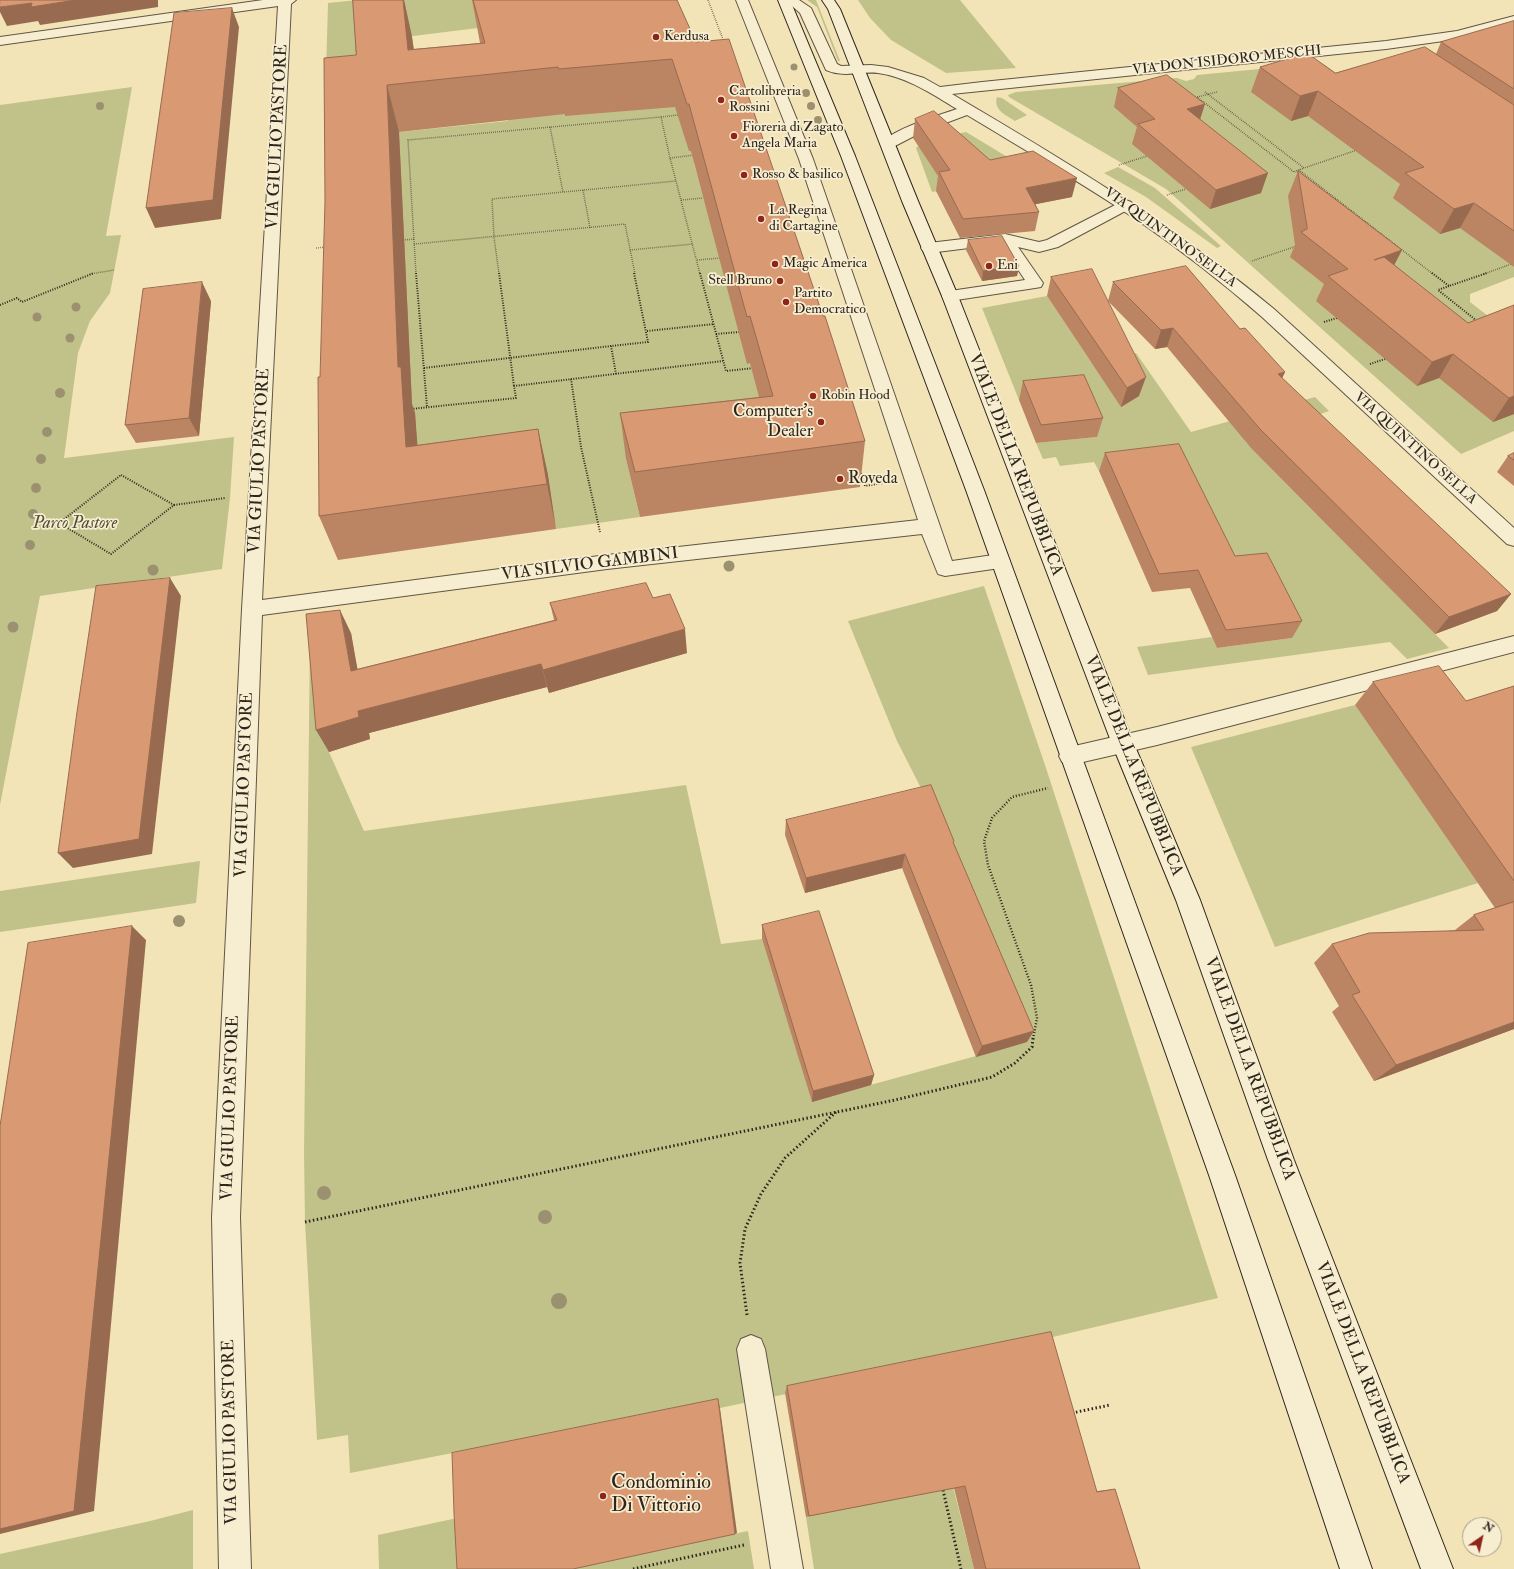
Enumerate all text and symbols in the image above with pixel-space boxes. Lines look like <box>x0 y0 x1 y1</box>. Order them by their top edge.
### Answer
place label: Kerdusa <box>664 29 709 45</box>
marker: Kerdusa <box>651 32 661 42</box>
street label: VIA DON ISIDORO MESCHI <box>1132 43 1322 79</box>
street label: VIA GIULIO PASTORE <box>263 44 293 230</box>
place label: Cartolibreria Rossini <box>729 84 801 116</box>
marker: Cartolibreria Rossini <box>716 95 726 105</box>
place label: Fioreria di Zagato Angela Maria <box>742 120 843 152</box>
marker: Fioreria di Zagato Angela Maria <box>729 131 739 141</box>
place label: Rosso & basilico <box>752 167 843 183</box>
marker: Rosso & basilico <box>739 170 749 180</box>
street label: VIA QUINTINO SELLA <box>1101 184 1239 292</box>
place label: La Regina di Cartagine <box>769 203 838 236</box>
marker: La Regina di Cartagine <box>756 214 766 224</box>
place label: Magic America <box>783 256 867 272</box>
place label: Eni <box>997 258 1018 274</box>
marker: Magic America <box>770 259 780 269</box>
marker: Eni <box>984 261 994 271</box>
place label: Stell Bruno <box>708 273 772 289</box>
marker: Stell Bruno <box>775 276 785 286</box>
place label: Partito Democratico <box>794 286 866 318</box>
marker: Partito Democratico <box>781 297 791 307</box>
street label: VIALE DELLA REPUBBLICA <box>963 351 1067 579</box>
street label: VIA GIULIO PASTORE <box>245 368 275 554</box>
place label: Robin Hood <box>821 388 890 404</box>
street label: VIA QUINTINO SELLA <box>1350 390 1480 508</box>
marker: Robin Hood <box>808 391 818 401</box>
place label: Computer's Dealer <box>733 402 813 442</box>
marker: Computer's Dealer <box>816 417 826 427</box>
place label: Roveda <box>848 469 898 489</box>
marker: Roveda <box>835 474 845 484</box>
park label: Parco Pastore <box>33 514 117 534</box>
street label: VIA SILVIO GAMBINI <box>500 544 680 586</box>
street label: VIALE DELLA REPUBBLICA <box>1079 653 1187 879</box>
street label: VIA GIULIO PASTORE <box>232 692 258 878</box>
street label: VIALE DELLA REPUBBLICA <box>1199 955 1299 1183</box>
street label: VIA GIULIO PASTORE <box>218 1015 244 1201</box>
street label: VIALE DELLA REPUBBLICA <box>1310 1259 1414 1487</box>
street label: VIA GIULIO PASTORE <box>219 1339 243 1525</box>
place label: Condominio Di Vittorio <box>611 1472 711 1519</box>
marker: Condominio Di Vittorio <box>598 1491 608 1501</box>
north arrow <box>1462 1517 1502 1557</box>
text: N <box>1481 1519 1496 1536</box>

